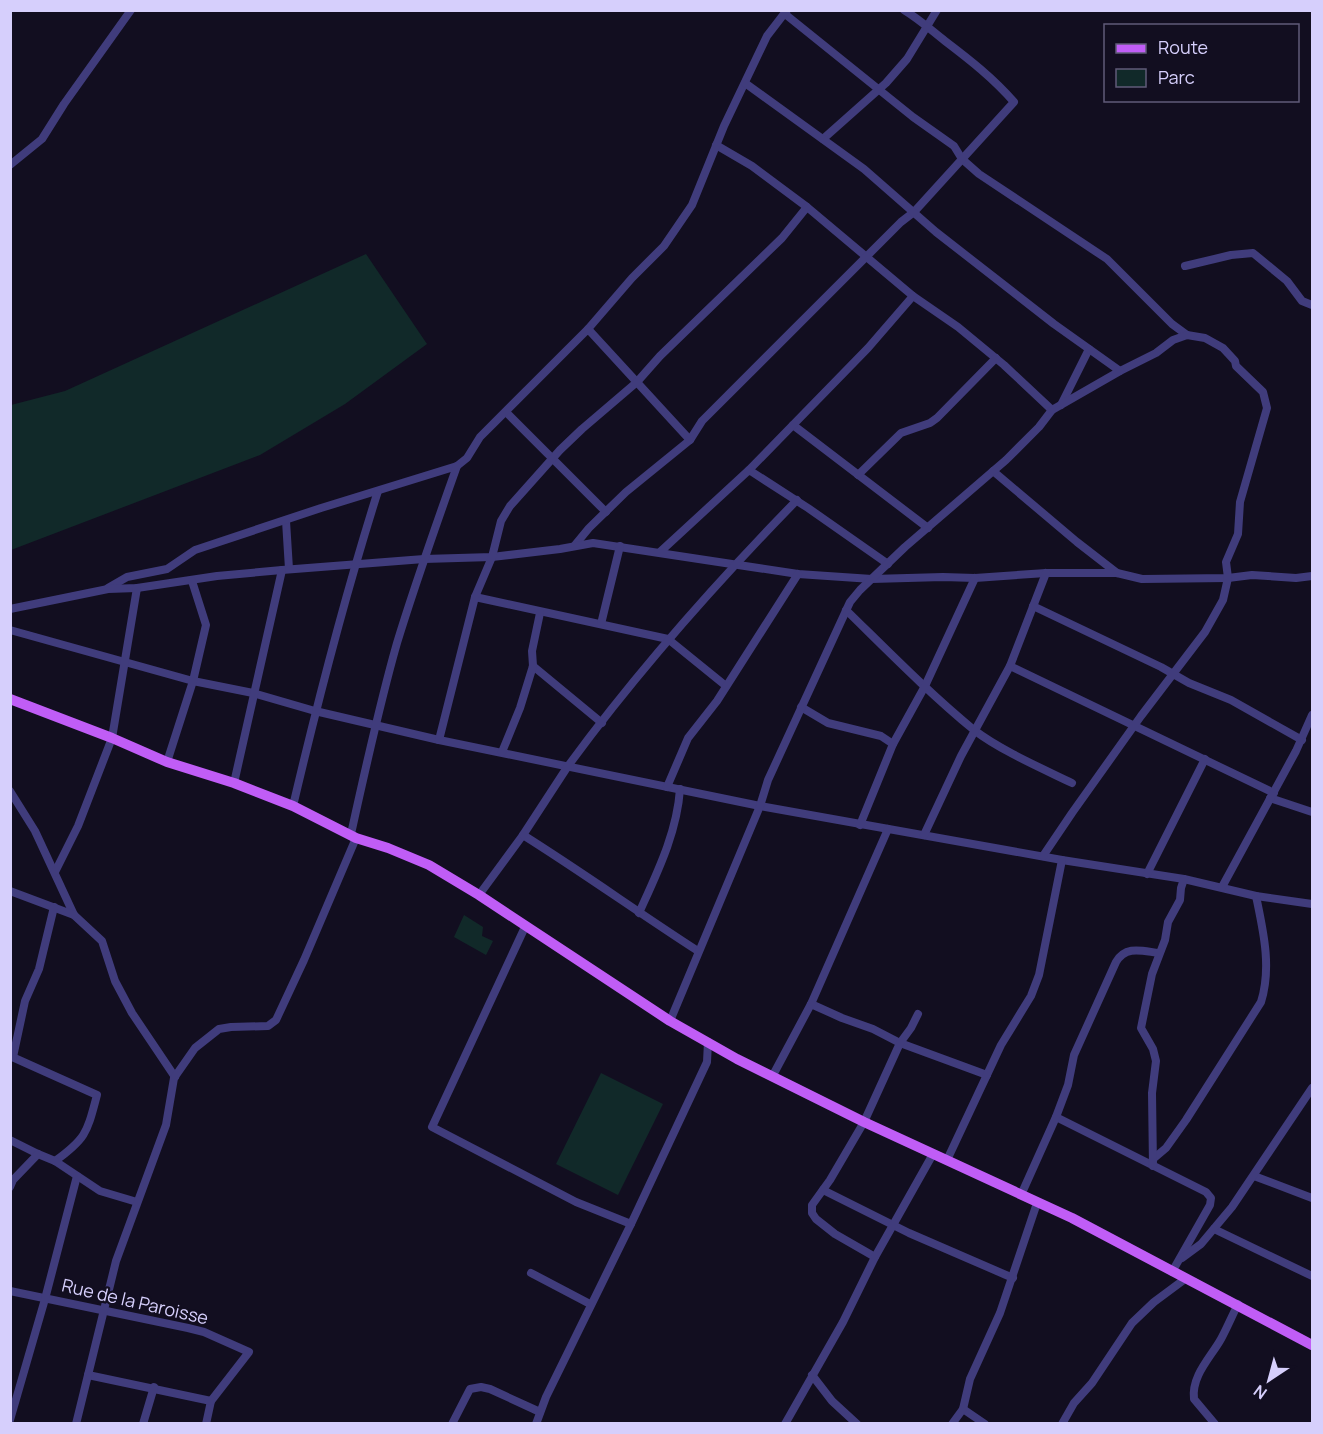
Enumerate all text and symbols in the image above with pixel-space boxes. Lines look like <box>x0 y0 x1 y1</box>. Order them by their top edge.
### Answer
legend <box>1104 24 1299 102</box>
text: Route <box>1158 35 1208 59</box>
text: Parc <box>1158 65 1195 89</box>
street label: Rue de la Paroisse <box>60 1272 211 1330</box>
north arrow <box>1239 1350 1299 1410</box>
text: N <box>1249 1380 1271 1404</box>

